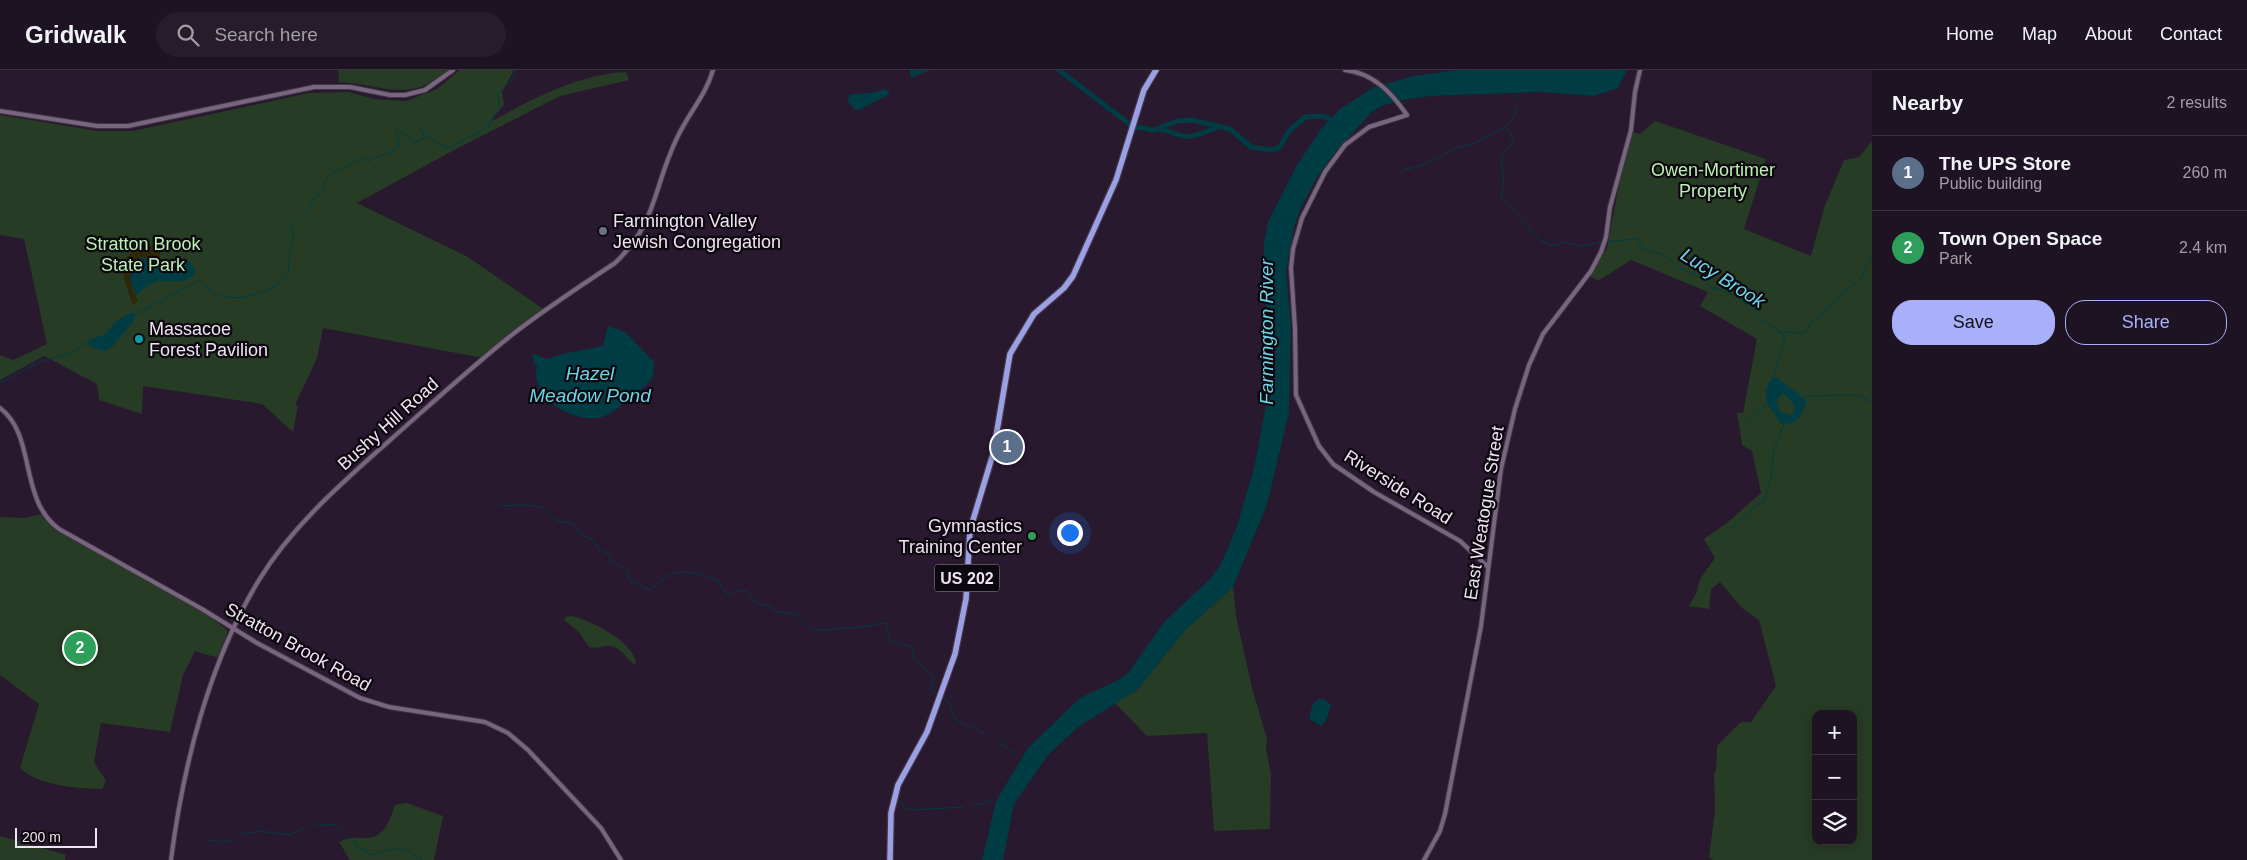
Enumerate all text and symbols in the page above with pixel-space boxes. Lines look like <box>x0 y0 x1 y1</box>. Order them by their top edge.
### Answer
search box <box>156 12 506 57</box>
text: Gridwalk <box>25 21 126 48</box>
icon: search <box>174 21 202 49</box>
text: Search here <box>214 24 318 45</box>
text: Home <box>1946 24 1994 44</box>
text: Map <box>2022 24 2057 44</box>
text: About <box>2085 24 2132 44</box>
text: Contact <box>2160 24 2222 44</box>
text: Nearby <box>1892 91 1963 114</box>
text: 2 results <box>2167 94 2227 111</box>
text: The UPS Store <box>1939 153 2071 174</box>
park label: Owen-Mortimer Property <box>1651 160 1775 201</box>
text: 1 <box>1904 164 1912 181</box>
text: 260 m <box>2183 164 2227 181</box>
text: Public building <box>1939 175 2042 192</box>
place label: Farmington Valley Jewish Congregation <box>613 211 781 252</box>
marker: Farmington Valley Jewish Congregation <box>597 225 609 237</box>
text: Town Open Space <box>1939 228 2102 249</box>
park label: Stratton Brook State Park <box>85 234 202 275</box>
text: 2 <box>1904 239 1912 256</box>
text: 2.4 km <box>2179 239 2227 256</box>
water label: Lucy Brook <box>1677 244 1770 313</box>
text: Park <box>1939 250 1972 267</box>
water label: Farmington River <box>1256 258 1277 405</box>
button: Save <box>1892 300 2055 345</box>
button: Share <box>2065 300 2227 345</box>
place label: Massacoe Forest Pavilion <box>149 319 268 360</box>
marker: Massacoe Forest Pavilion <box>133 333 145 345</box>
water label: Hazel Meadow Pond <box>529 363 652 406</box>
street label: Bushy Hill Road <box>334 374 442 474</box>
street label: East Weatogue Street <box>1460 425 1508 601</box>
pin: 1 <box>991 428 1023 466</box>
street label: Riverside Road <box>1341 446 1455 528</box>
place label: Gymnastics Training Center <box>899 516 1022 557</box>
your location <box>1057 520 1083 546</box>
marker: Gymnastics Training Center <box>1026 530 1038 542</box>
road number: US 202 <box>934 564 1000 592</box>
street label: Stratton Brook Road <box>222 599 374 695</box>
pin: 2 <box>64 629 96 667</box>
map controls <box>1812 710 1857 845</box>
button: + <box>1812 710 1857 755</box>
button: − <box>1812 755 1857 800</box>
button: layers <box>1812 800 1857 845</box>
scale bar <box>15 825 98 848</box>
text: 200 m <box>22 829 61 845</box>

